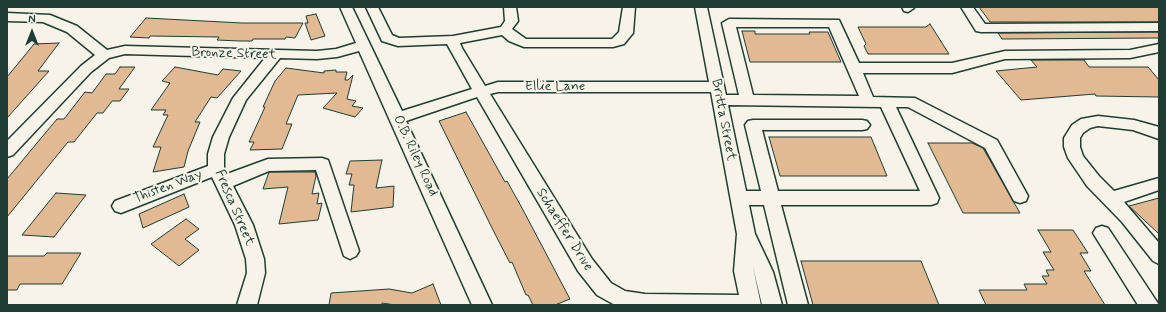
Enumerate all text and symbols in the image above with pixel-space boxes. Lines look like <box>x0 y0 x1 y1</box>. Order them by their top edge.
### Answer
north arrow <box>12 12 52 52</box>
text: N <box>28 13 36 27</box>
street label: Bronze Street <box>191 44 277 64</box>
street label: Britta Street <box>707 78 739 162</box>
street label: Ellie Lane <box>525 79 585 95</box>
street label: O.B. Riley Road <box>389 113 441 199</box>
street label: Thisten Way <box>131 166 205 208</box>
street label: Fresca Street <box>210 167 258 249</box>
street label: Schaeffer Drive <box>532 185 596 275</box>

